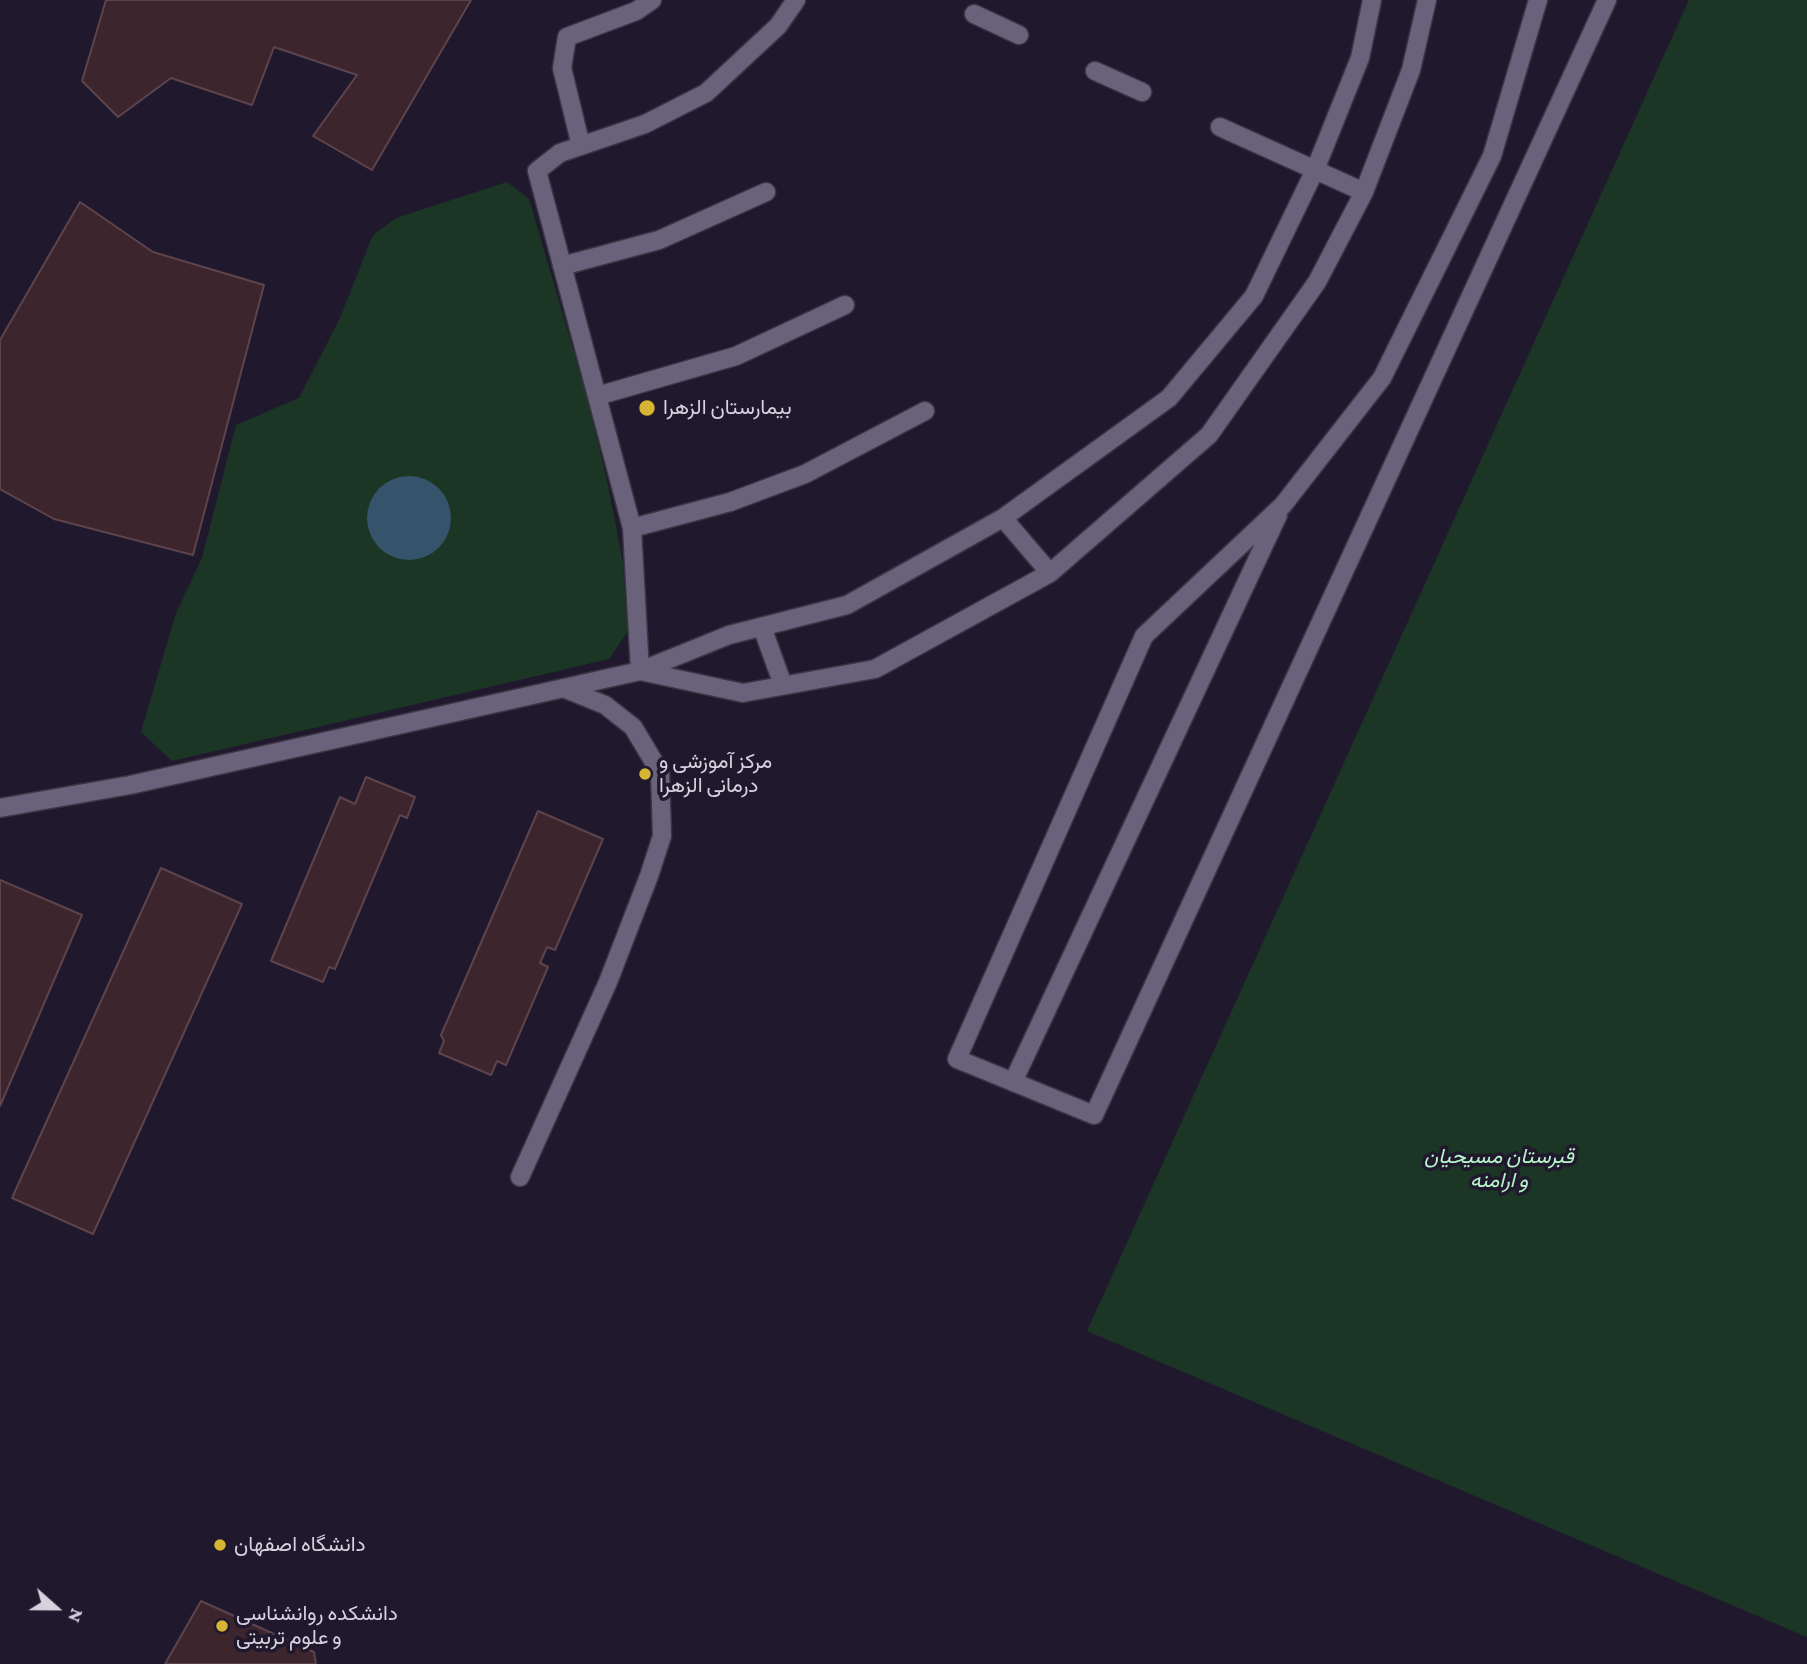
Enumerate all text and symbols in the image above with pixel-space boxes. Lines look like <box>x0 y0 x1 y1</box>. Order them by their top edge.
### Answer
place label: بیمارستان الزهرا <box>663 395 792 421</box>
marker: بیمارستان الزهرا <box>637 398 657 418</box>
place label: مرکز آموزشی و درمانی الزهرا <box>659 749 772 799</box>
marker: مرکز آموزشی و درمانی الزهرا <box>637 766 653 782</box>
park label: قبرستان مسیحیان و ارامنه <box>1424 1144 1574 1194</box>
place label: دانشگاه اصفهان <box>234 1532 366 1558</box>
marker: دانشگاه اصفهان <box>212 1537 228 1553</box>
north arrow <box>21 1573 91 1643</box>
place label: دانشکده روانشناسی و علوم تربیتی <box>236 1601 398 1651</box>
text: N <box>64 1606 88 1626</box>
marker: دانشکده روانشناسی و علوم تربیتی <box>214 1618 230 1634</box>

